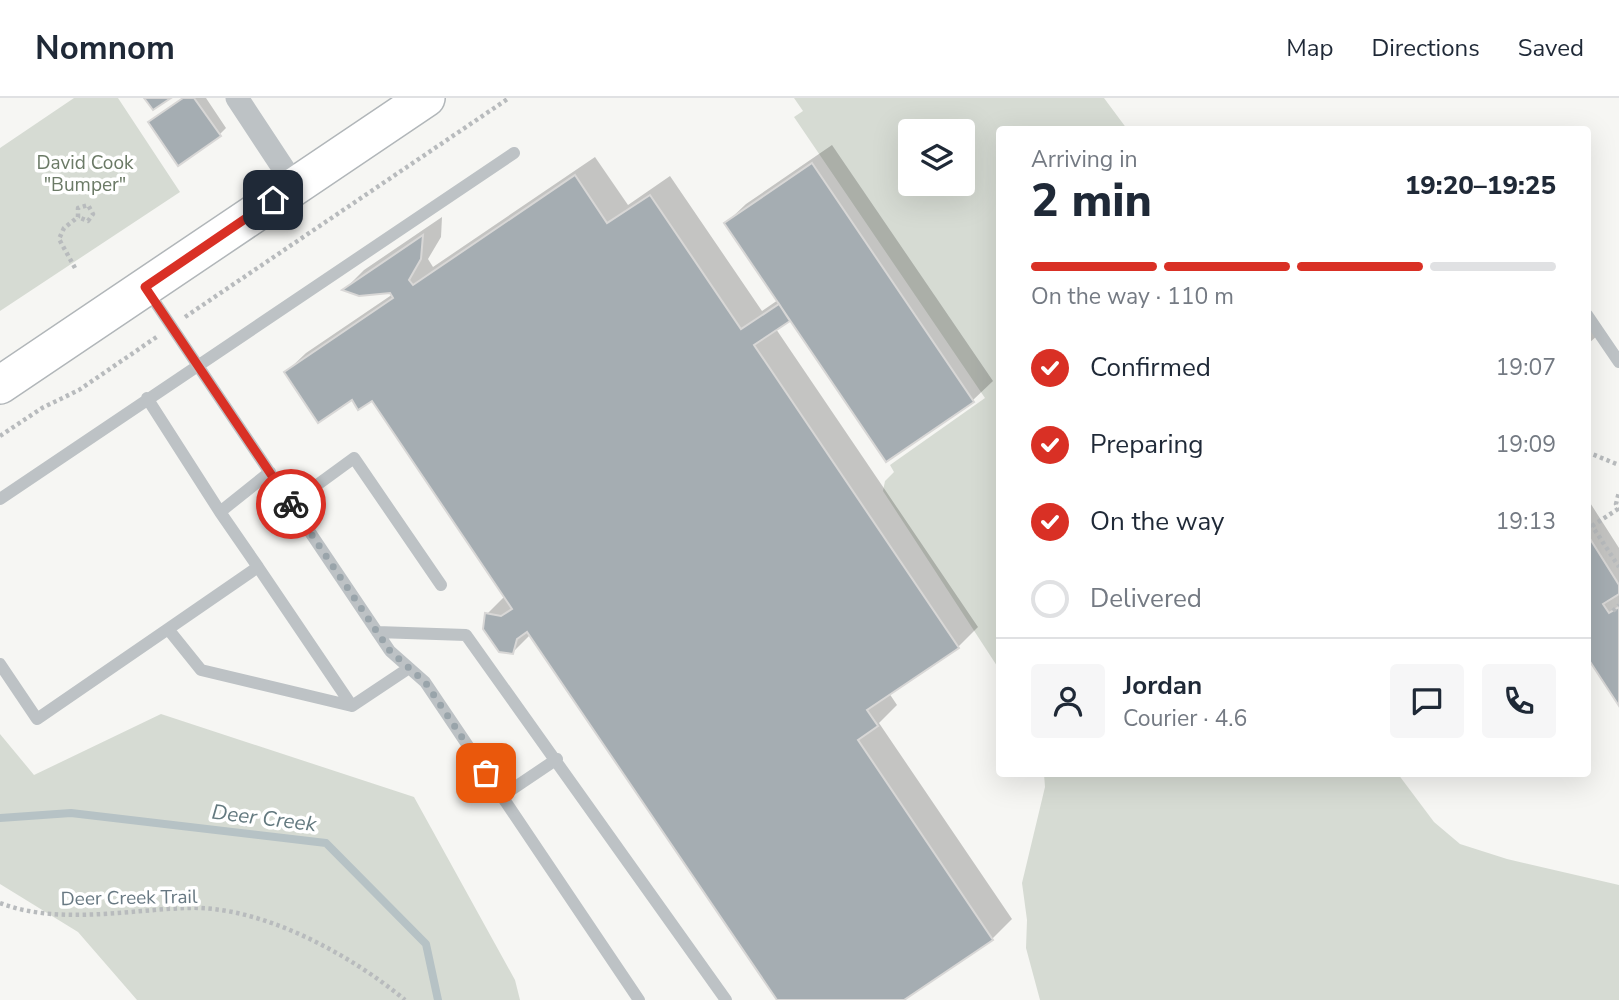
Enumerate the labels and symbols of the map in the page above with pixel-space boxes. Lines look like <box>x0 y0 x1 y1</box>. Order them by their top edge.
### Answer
park label: David Cook "Bumper" <box>37 150 134 198</box>
pin <box>243 170 303 230</box>
courier <box>256 469 326 539</box>
pin <box>456 743 516 803</box>
water label: Deer Creek <box>210 798 318 838</box>
street label: Deer Creek Trail <box>60 884 198 912</box>

